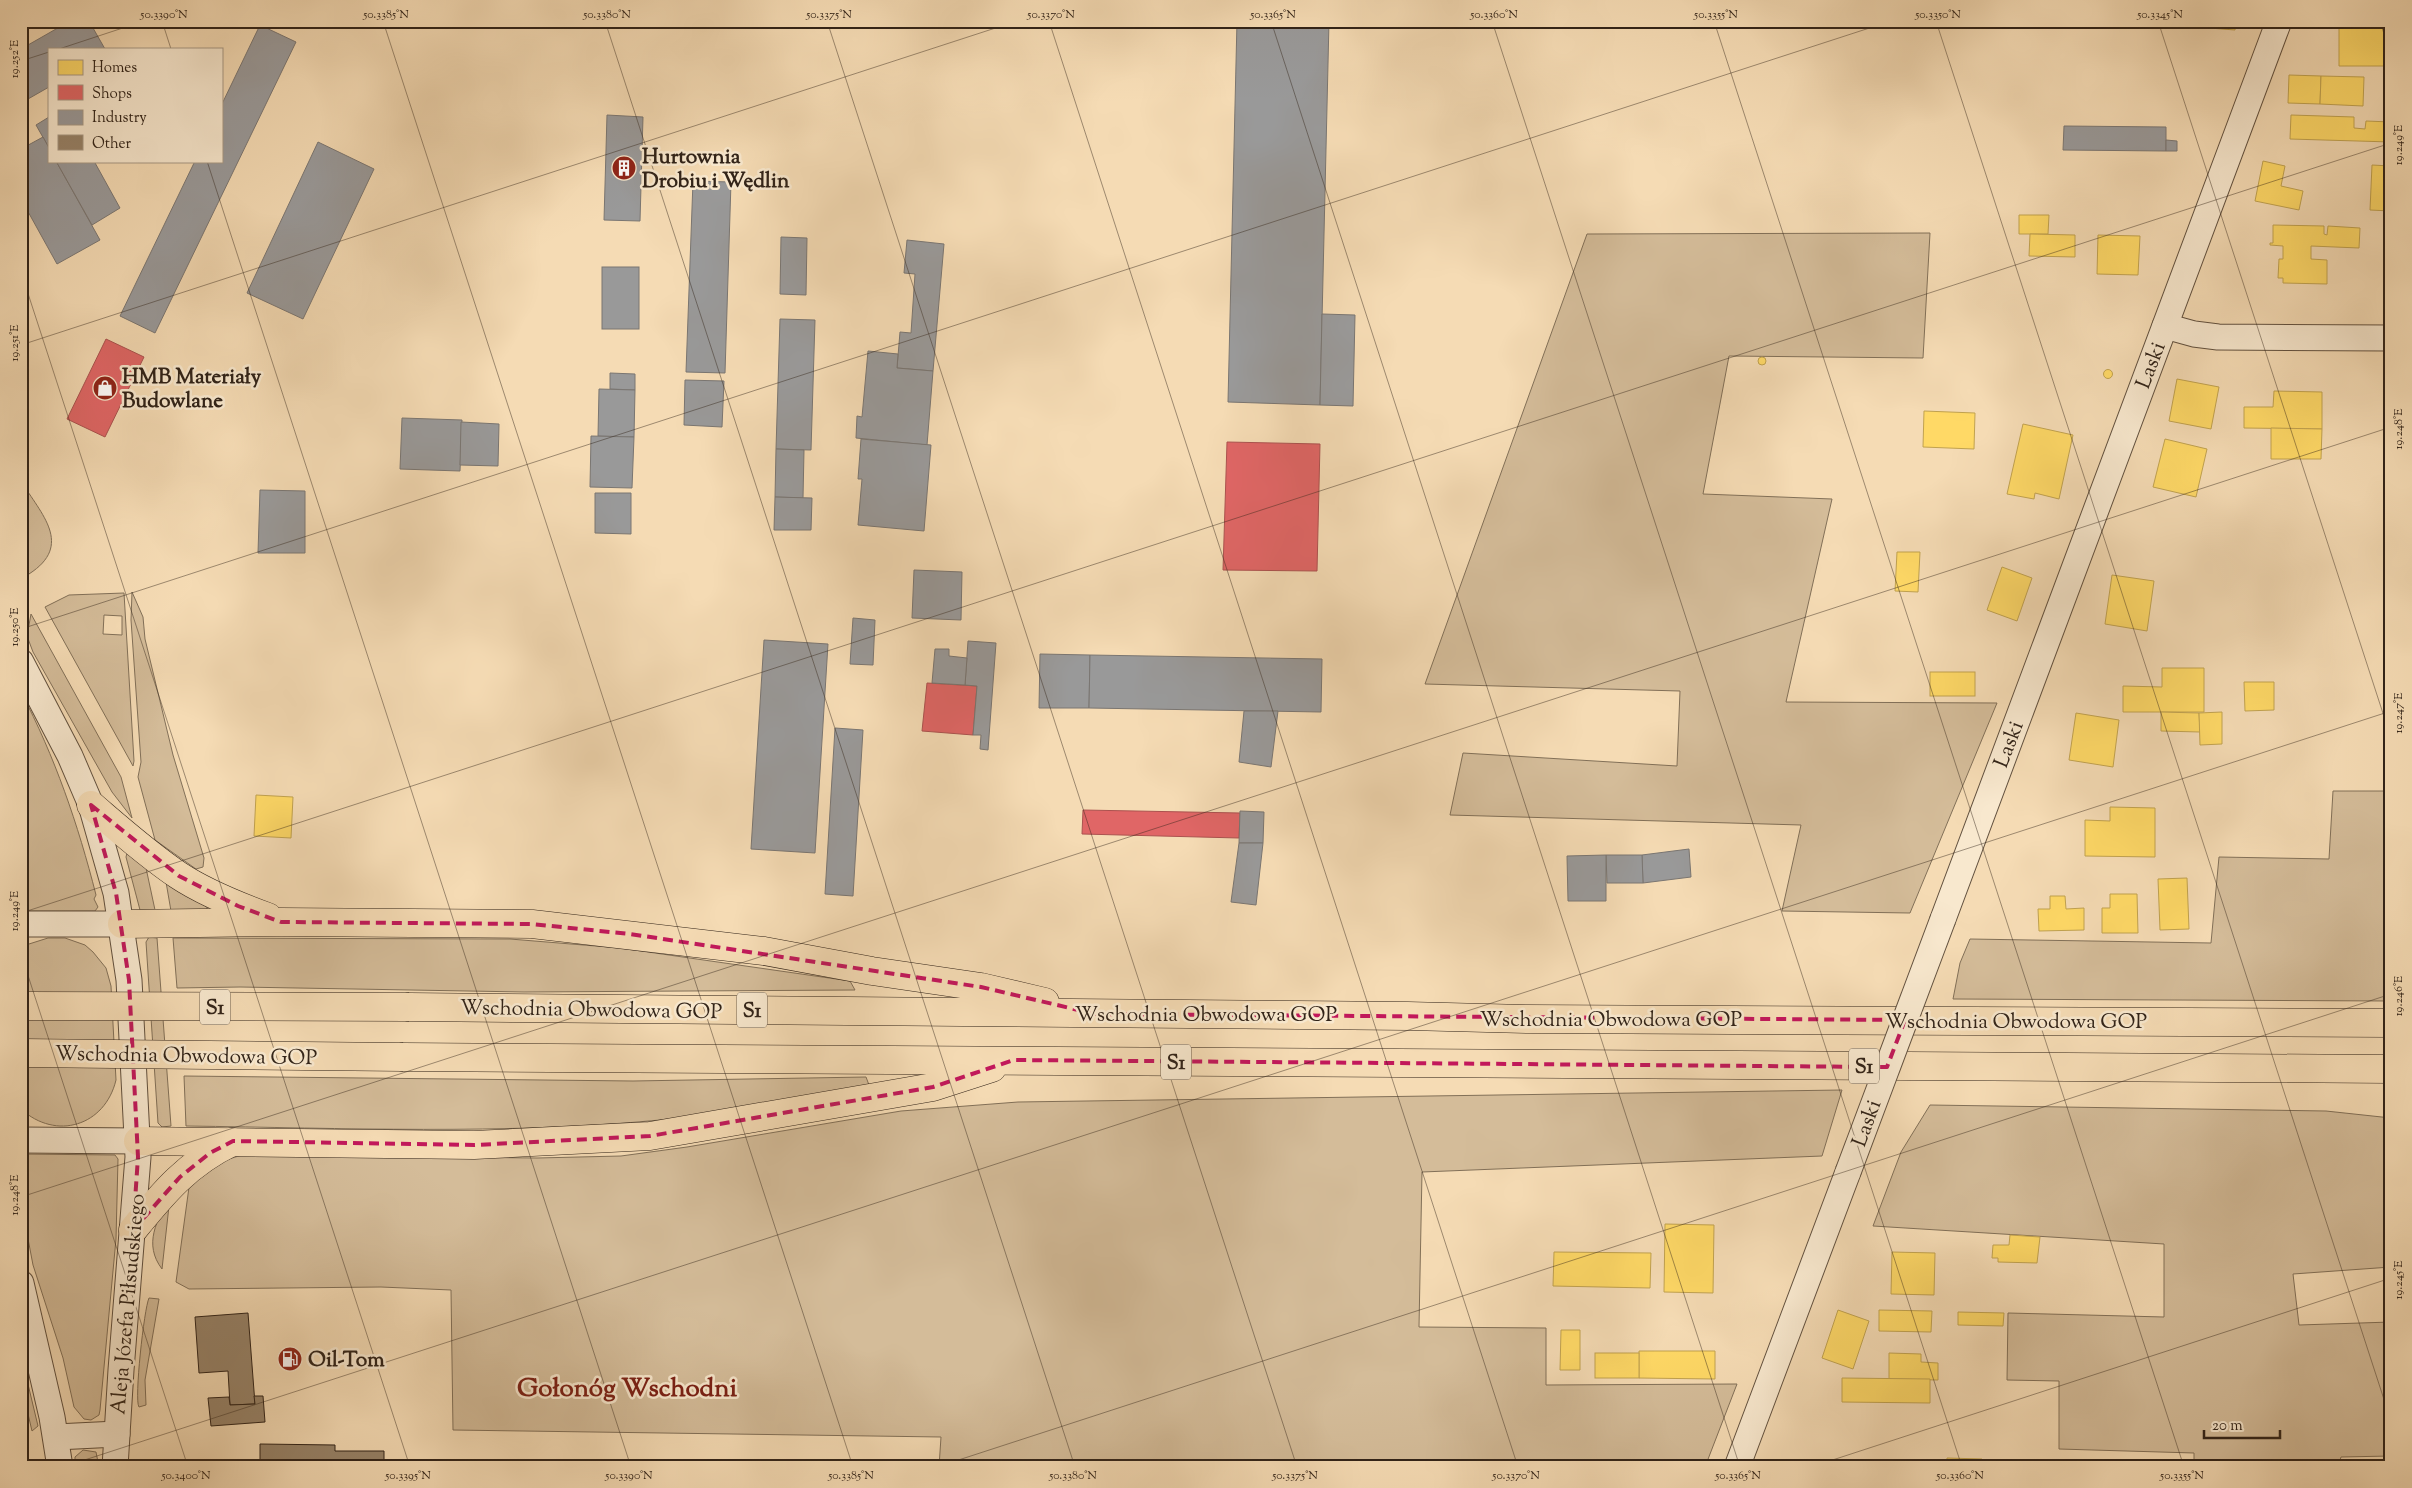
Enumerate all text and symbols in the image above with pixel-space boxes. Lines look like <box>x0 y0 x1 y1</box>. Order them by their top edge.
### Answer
text: 50.3390°N <box>139 6 188 24</box>
text: 50.3385°N <box>362 6 409 24</box>
text: 50.3380°N <box>582 6 631 24</box>
text: 50.3375°N <box>805 6 852 24</box>
text: 50.3370°N <box>1026 6 1075 24</box>
text: 50.3365°N <box>1249 6 1296 24</box>
text: 50.3360°N <box>1469 6 1518 24</box>
text: 50.3355°N <box>1693 6 1738 24</box>
text: 50.3350°N <box>1914 6 1961 24</box>
text: 50.3345°N <box>2136 6 2183 24</box>
text: 19.252°E <box>6 39 24 78</box>
legend <box>48 48 222 162</box>
text: Homes <box>92 58 137 79</box>
text: Shops <box>92 84 132 105</box>
text: Industry <box>92 108 147 129</box>
text: 19.249°E <box>2390 124 2408 165</box>
text: Other <box>92 134 132 155</box>
place label: Hurtownia Drobiu i Wędlin <box>642 143 790 197</box>
building icon: Hurtownia Drobiu i Wędlin <box>611 155 637 181</box>
text: 19.251°E <box>6 324 24 361</box>
street label: Laski <box>2129 338 2174 394</box>
place label: HMB Materiały Budowlane <box>122 363 262 417</box>
shop icon: HMB Materiały Budowlane <box>92 375 118 401</box>
text: 19.248°E <box>2390 408 2408 449</box>
text: 19.250°E <box>6 607 24 647</box>
text: 19.247°E <box>2390 692 2408 733</box>
street label: Laski <box>1987 717 2032 773</box>
text: 19.249°E <box>6 890 24 931</box>
text: 19.246°E <box>2390 975 2408 1016</box>
road number: S1 <box>200 990 230 1024</box>
road number: S1 <box>737 992 767 1028</box>
street label: Wschodnia Obwodowa GOP <box>460 994 723 1028</box>
street label: Wschodnia Obwodowa GOP <box>1075 1001 1337 1031</box>
street label: Wschodnia Obwodowa GOP <box>1480 1006 1742 1036</box>
street label: Wschodnia Obwodowa GOP <box>1885 1008 2147 1038</box>
street label: Wschodnia Obwodowa GOP <box>55 1040 318 1074</box>
road number: S1 <box>1161 1044 1191 1080</box>
road number: S1 <box>1849 1048 1879 1084</box>
street label: Laski <box>1846 1096 1890 1151</box>
text: 19.248°E <box>6 1174 24 1215</box>
street label: Aleja Józefa Piłsudskiego <box>104 1192 154 1416</box>
text: 19.245°E <box>2390 1260 2408 1299</box>
fuel station icon: Oil-Tom <box>277 1346 303 1372</box>
place label: Oil-Tom <box>308 1346 385 1376</box>
district label: Gołonóg Wschodni <box>517 1371 738 1408</box>
scale bar <box>2204 1408 2281 1440</box>
text: 20 m <box>2212 1416 2243 1437</box>
text: 50.3400°N <box>160 1467 211 1485</box>
text: 50.3395°N <box>384 1467 431 1485</box>
text: 50.3390°N <box>604 1467 653 1485</box>
text: 50.3385°N <box>827 1467 874 1485</box>
text: 50.3380°N <box>1048 1467 1097 1485</box>
text: 50.3375°N <box>1271 1467 1318 1485</box>
text: 50.3370°N <box>1491 1467 1540 1485</box>
text: 50.3365°N <box>1714 1467 1761 1485</box>
text: 50.3360°N <box>1935 1467 1984 1485</box>
text: 50.3355°N <box>2159 1467 2204 1485</box>

